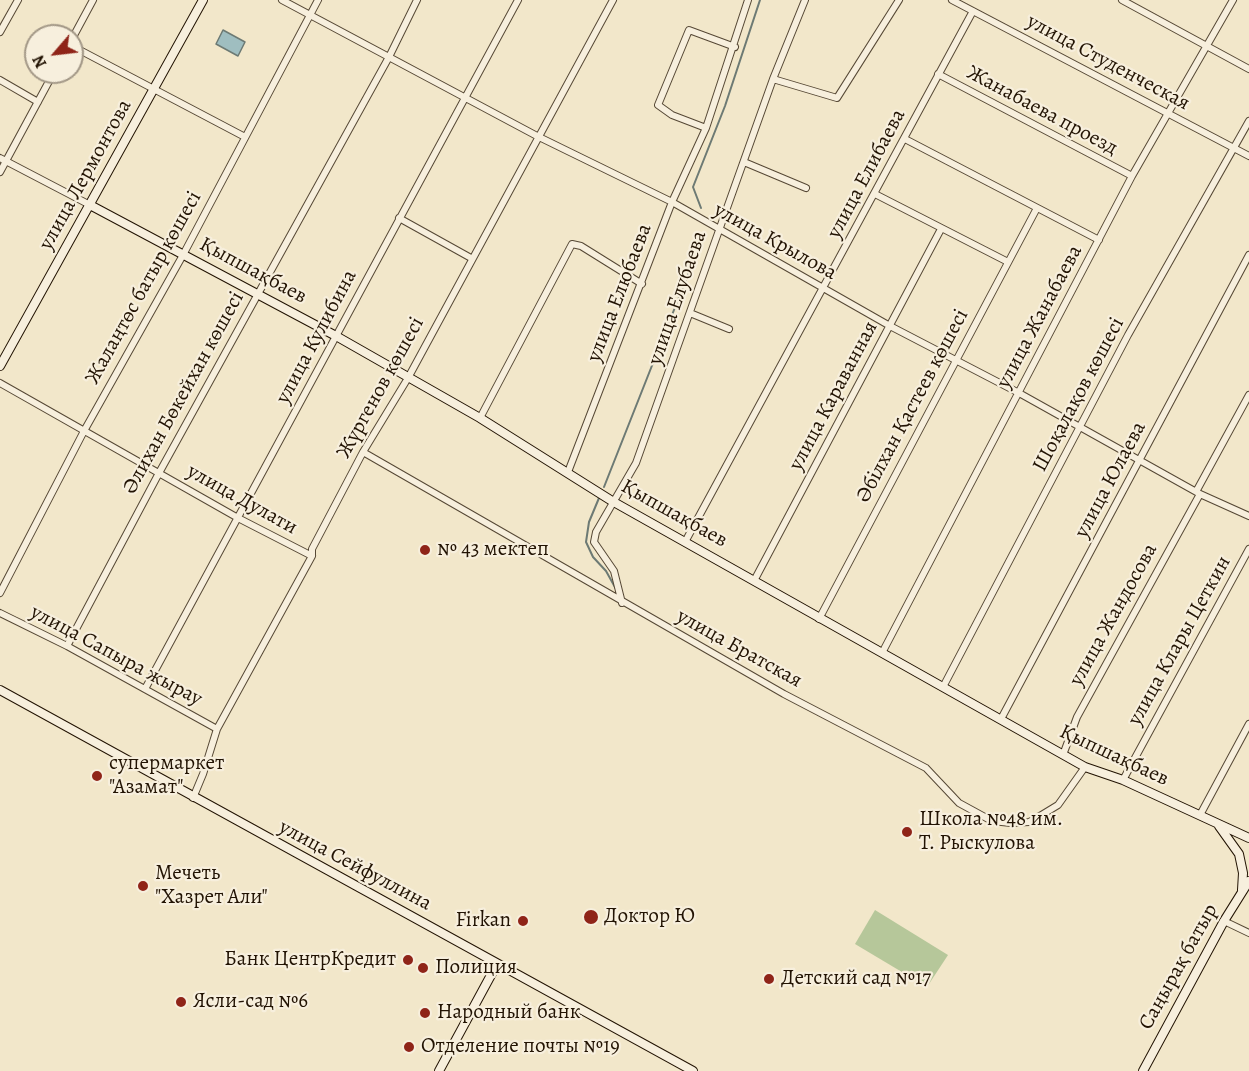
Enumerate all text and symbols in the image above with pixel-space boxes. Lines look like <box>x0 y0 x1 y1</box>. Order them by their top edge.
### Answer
street label: улица Студенческая <box>1022 9 1194 117</box>
north arrow <box>24 24 84 84</box>
text: N <box>27 51 52 72</box>
street label: Жанабаева проезд <box>962 61 1122 161</box>
street label: улица Лермонтова <box>34 95 138 255</box>
street label: улица Елибаева <box>822 105 912 243</box>
street label: Жалаңтөс батыр көшесі <box>80 187 208 389</box>
street label: улица Крылова <box>709 198 841 286</box>
street label: улица Елюбаева <box>582 220 658 366</box>
street label: улица Елубаева <box>643 228 713 368</box>
street label: Қыпшақбаев <box>195 232 311 310</box>
street label: улица Жанабаева <box>992 241 1088 393</box>
street label: улица Кулибина <box>271 266 363 408</box>
street label: Әлихан Бөкейхан көшесі <box>118 287 250 499</box>
street label: Әбілхан Қастеев көшесі <box>851 305 975 507</box>
street label: Жүргенов көшесі <box>332 313 430 463</box>
street label: Шоқалақов көшесі <box>1028 313 1130 477</box>
street label: улица Караванная <box>784 317 884 475</box>
street label: улица Юлаева <box>1070 418 1152 542</box>
street label: улица Дулати <box>182 459 302 541</box>
street label: Қыпшақбаев <box>616 474 732 554</box>
place label: № 43 мектеп <box>437 537 549 563</box>
street label: улица Жандосова <box>1065 540 1163 690</box>
marker: № 43 мектеп <box>418 543 432 557</box>
street label: улица Клары Цеткин <box>1123 552 1237 730</box>
street label: улица Сапыра жырау <box>26 600 206 712</box>
street label: улица Братская <box>672 604 806 694</box>
street label: Қыпшақбаев <box>1055 720 1173 792</box>
place label: супермаркет "Азамат" <box>109 751 224 801</box>
marker: супермаркет "Азамат" <box>90 769 104 783</box>
place label: Школа №48 им. Т. Рыскулова <box>919 807 1063 857</box>
street label: улица Сейфуллина <box>274 815 436 917</box>
marker: Школа №48 им. Т. Рыскулова <box>900 825 914 839</box>
place label: Мечеть "Хазрет Али" <box>155 861 268 911</box>
marker: Мечеть "Хазрет Али" <box>136 879 150 893</box>
street label: Саңырақ батыр <box>1134 900 1224 1034</box>
place label: Доктор Ю <box>604 904 695 930</box>
place label: Firkan <box>455 908 511 934</box>
marker: Доктор Ю <box>582 908 600 926</box>
marker: Firkan <box>516 914 530 928</box>
place label: Банк ЦентрКредит <box>224 947 396 973</box>
marker: Банк ЦентрКредит <box>401 953 415 967</box>
place label: Полиция <box>435 955 517 981</box>
marker: Полиция <box>416 961 430 975</box>
place label: Детский сад №17 <box>781 966 931 992</box>
marker: Детский сад №17 <box>762 972 776 986</box>
place label: Ясли-сад №6 <box>193 989 308 1015</box>
marker: Ясли-сад №6 <box>174 995 188 1009</box>
place label: Народный банк <box>437 1000 581 1026</box>
marker: Народный банк <box>418 1006 432 1020</box>
place label: Отделение почты №19 <box>421 1034 620 1060</box>
marker: Отделение почты №19 <box>402 1040 416 1054</box>

